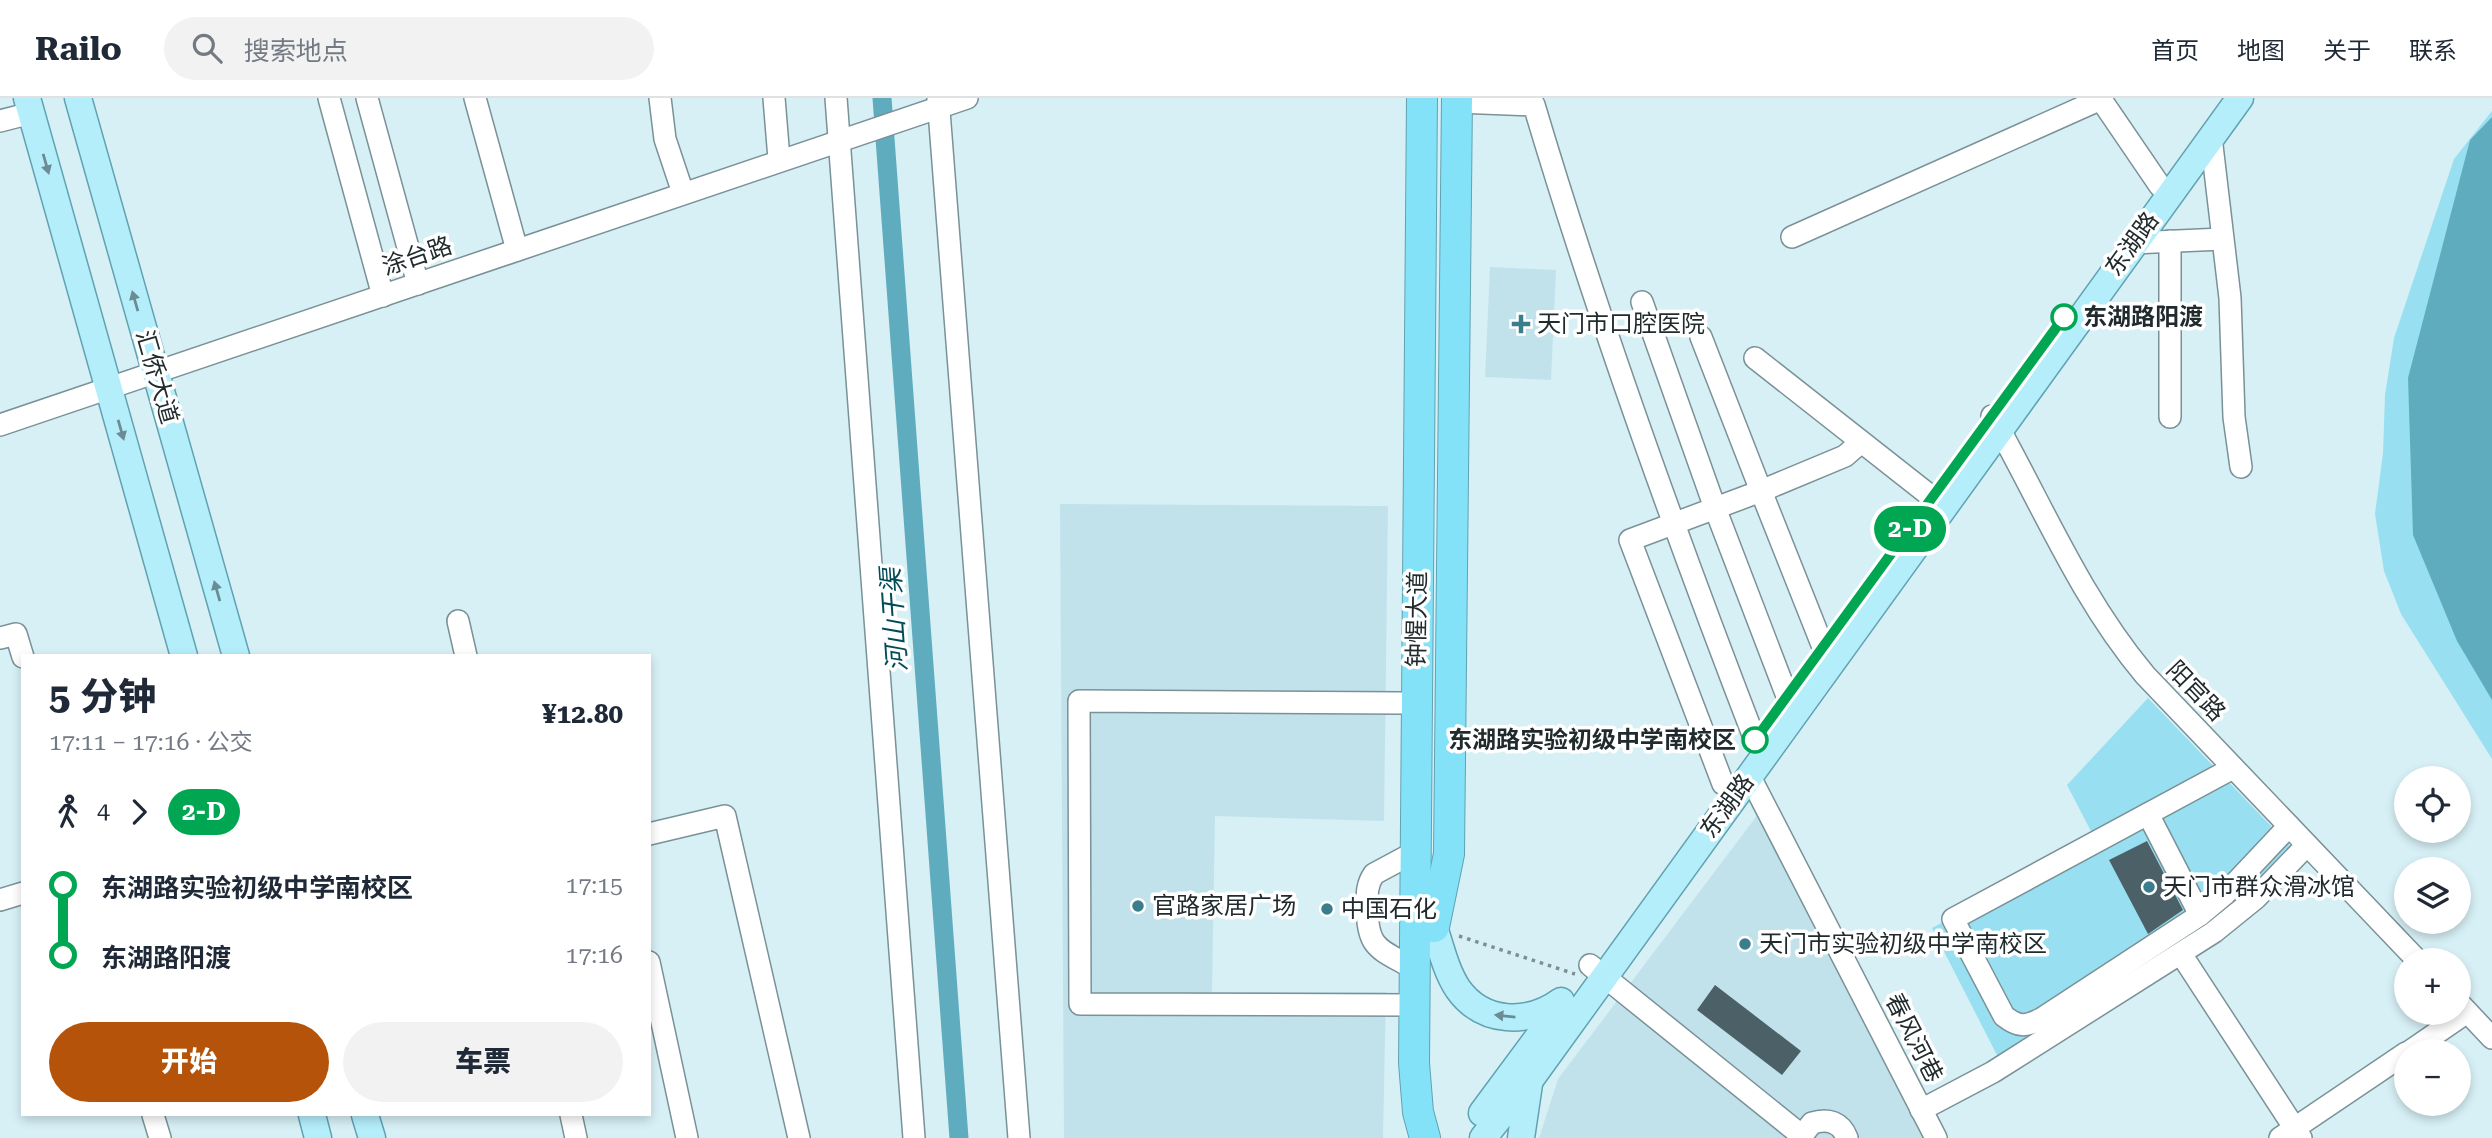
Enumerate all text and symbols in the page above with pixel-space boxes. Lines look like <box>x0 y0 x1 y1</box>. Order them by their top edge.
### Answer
search box <box>164 17 654 80</box>
text: Railo <box>35 29 122 68</box>
icon: search <box>188 29 226 67</box>
text: 搜索地点 <box>244 36 348 66</box>
text: 首页 <box>2151 37 2199 65</box>
text: 地图 <box>2237 37 2285 65</box>
text: 关于 <box>2323 37 2371 65</box>
text: 联系 <box>2409 37 2457 65</box>
one-way arrow <box>41 153 51 174</box>
street label: 东湖路 <box>2100 207 2164 281</box>
street label: 涂台路 <box>378 231 456 281</box>
one-way arrow <box>129 290 140 312</box>
place label: 东湖路阳渡 <box>2083 303 2203 331</box>
marker: 东湖路阳渡 <box>2051 304 2077 330</box>
place label: 天门市口腔医院 <box>1537 310 1705 338</box>
marker: 天门市口腔医院 <box>1511 314 1531 334</box>
street label: 汇侨大道 <box>130 327 184 427</box>
one-way arrow <box>116 420 126 441</box>
line badge: 2-D <box>1870 506 1950 552</box>
text: 2-D <box>1888 515 1932 543</box>
water label: 河山干渠 <box>875 563 913 673</box>
street label: 钟惺大道 <box>1402 571 1432 667</box>
one-way arrow <box>211 579 222 601</box>
street label: 阳官路 <box>2161 655 2231 727</box>
text: 5 分钟 <box>49 675 156 719</box>
text: ¥12.80 <box>542 699 623 729</box>
place label: 东湖路实验初级中学南校区 <box>1448 726 1736 754</box>
marker: 东湖路实验初级中学南校区 <box>1742 727 1768 753</box>
text: 17:11 – 17:16 · 公交 <box>49 729 253 756</box>
map controls <box>2394 766 2471 1116</box>
button: locate <box>2394 766 2471 843</box>
street label: 东湖路 <box>1695 769 1759 843</box>
icon: walk <box>49 793 87 831</box>
icon: forward <box>120 793 158 831</box>
text: 4 <box>97 798 110 825</box>
text: 2-D <box>182 798 226 826</box>
button: layers <box>2394 857 2471 934</box>
text: 17:15 <box>566 872 623 899</box>
text: 东湖路实验初级中学南校区 <box>101 873 413 903</box>
place label: 天门市群众滑冰馆 <box>2163 873 2355 901</box>
marker: 天门市群众滑冰馆 <box>2141 879 2157 895</box>
place label: 官路家居广场 <box>1152 892 1296 920</box>
place label: 中国石化 <box>1341 895 1437 923</box>
marker: 官路家居广场 <box>1130 898 1146 914</box>
marker: 中国石化 <box>1319 901 1335 917</box>
place label: 天门市实验初级中学南校区 <box>1759 930 2047 958</box>
marker: 天门市实验初级中学南校区 <box>1737 936 1753 952</box>
text: 17:16 <box>566 942 623 969</box>
text: 东湖路阳渡 <box>101 943 231 973</box>
button: + <box>2394 948 2471 1025</box>
street label: 春风河巷 <box>1880 989 1948 1087</box>
one-way arrow <box>1494 1011 1516 1022</box>
button: 开始 <box>49 1022 329 1102</box>
button: 车票 <box>343 1022 623 1102</box>
button: − <box>2394 1039 2471 1116</box>

